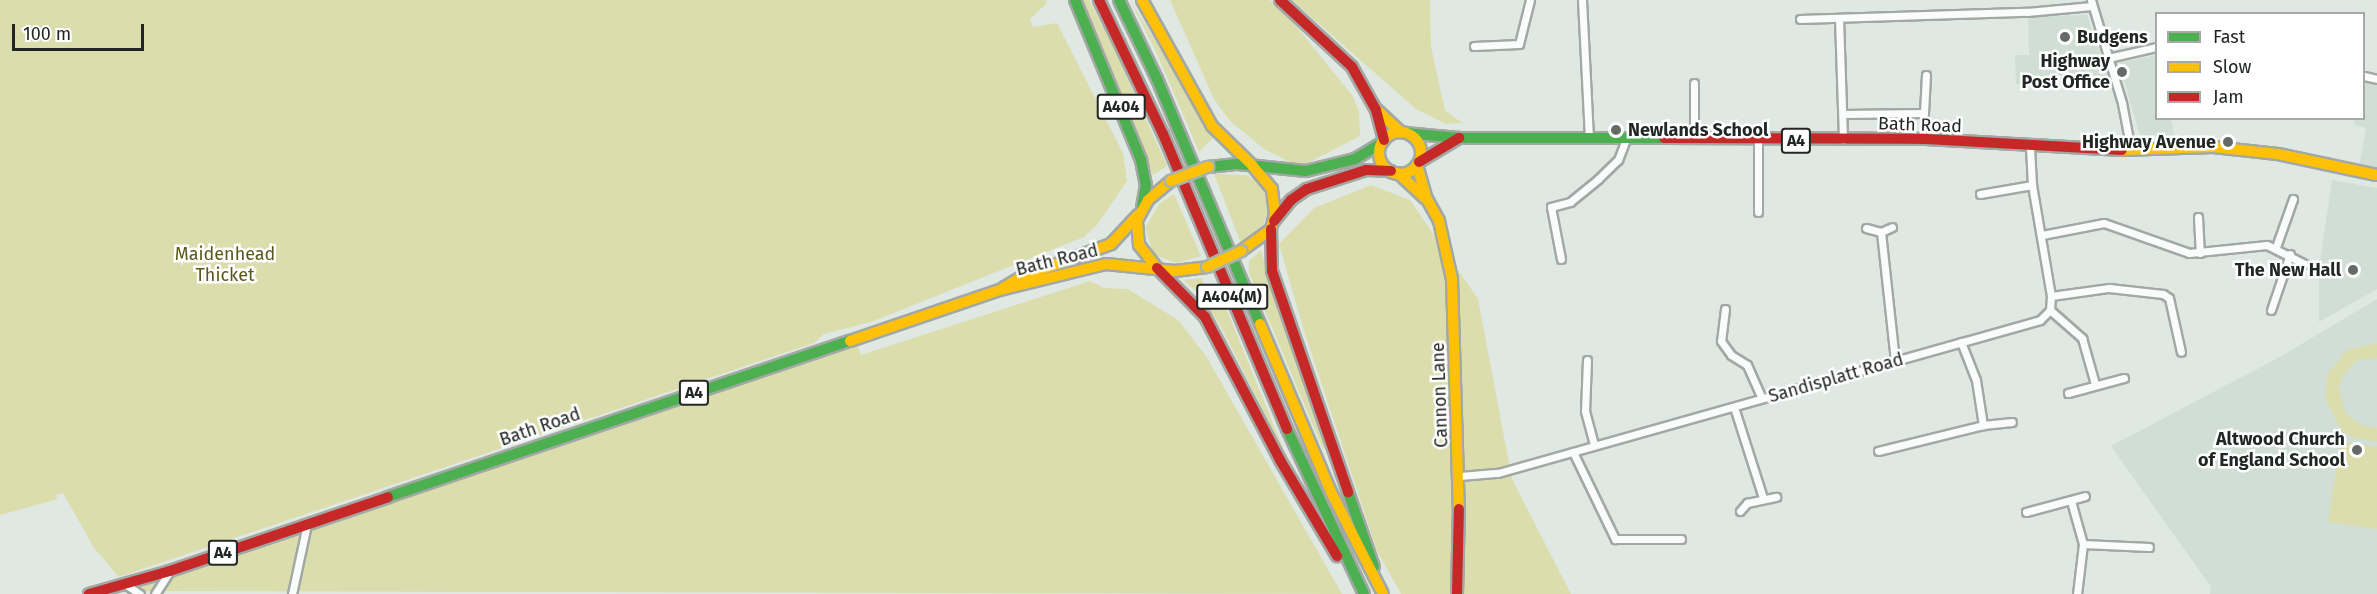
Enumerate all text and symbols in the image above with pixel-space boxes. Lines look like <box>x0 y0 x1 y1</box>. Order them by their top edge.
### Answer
scale bar <box>15 12 147 50</box>
legend <box>2155 12 2365 120</box>
text: 100 m <box>23 23 71 45</box>
place label: Budgens <box>2077 26 2148 48</box>
text: Fast <box>2213 26 2245 48</box>
marker: Budgens <box>2058 30 2072 44</box>
place label: Highway Post Office <box>2021 51 2110 94</box>
text: Slow <box>2213 56 2251 78</box>
marker: Highway Post Office <box>2115 65 2129 79</box>
text: Jam <box>2213 86 2244 108</box>
road number: A404 <box>1096 94 1146 120</box>
street label: Bath Road <box>1878 113 1962 137</box>
place label: Newlands School <box>1628 119 1768 141</box>
marker: Newlands School <box>1609 123 1623 137</box>
road number: A4 <box>1780 128 1812 154</box>
place label: Highway Avenue <box>2082 131 2216 153</box>
marker: Highway Avenue <box>2221 135 2235 149</box>
street label: Bath Road <box>1014 239 1100 281</box>
park label: Maidenhead Thicket <box>175 244 275 286</box>
place label: The New Hall <box>2235 259 2341 281</box>
marker: The New Hall <box>2346 263 2360 277</box>
road number: A404(M) <box>1196 284 1268 310</box>
street label: Cannon Lane <box>1427 342 1453 448</box>
street label: Sandisplatt Road <box>1766 348 1906 408</box>
road number: A4 <box>678 380 710 406</box>
street label: Bath Road <box>497 403 583 451</box>
place label: Altwood Church of England School <box>2198 429 2345 472</box>
marker: Altwood Church of England School <box>2350 443 2364 457</box>
road number: A4 <box>206 540 240 566</box>

